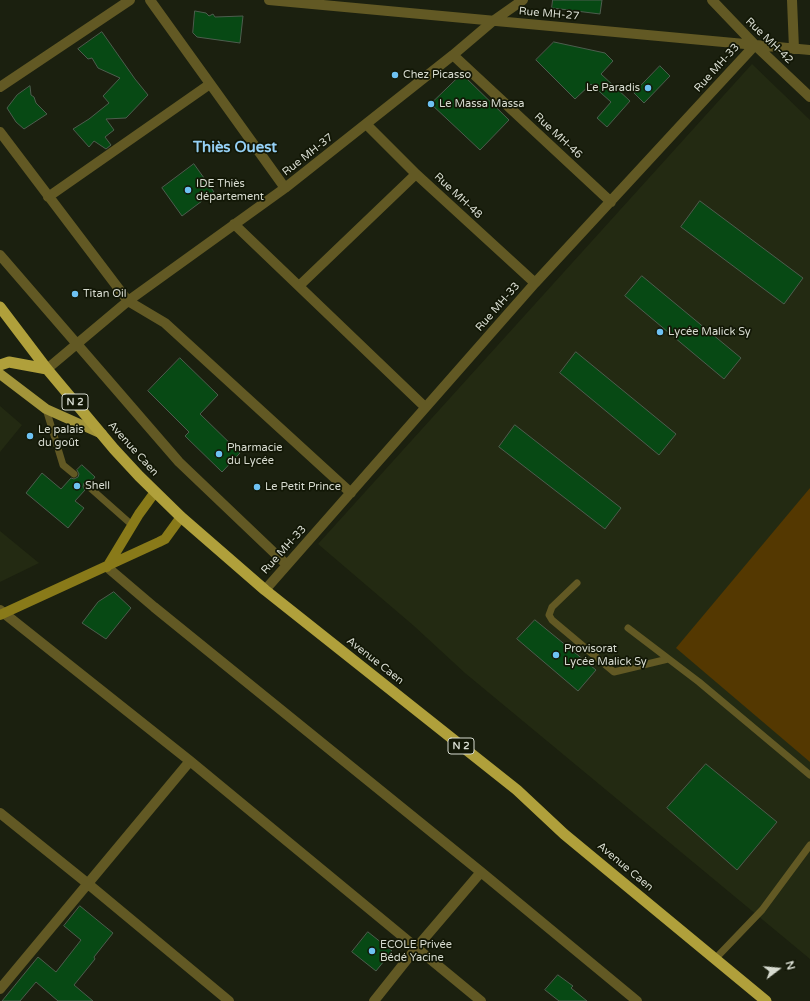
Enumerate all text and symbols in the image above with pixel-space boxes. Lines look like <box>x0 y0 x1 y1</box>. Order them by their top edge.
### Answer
street label: Rue MH-27 <box>518 5 580 23</box>
street label: Rue MH-42 <box>742 15 796 67</box>
street label: Rue MH-33 <box>692 41 742 95</box>
place label: Chez Picasso <box>403 68 471 82</box>
marker: Chez Picasso <box>390 70 400 80</box>
place label: Le Paradis <box>586 81 640 95</box>
marker: Le Paradis <box>643 83 653 93</box>
place label: Le Massa Massa <box>439 97 524 111</box>
marker: Le Massa Massa <box>426 99 436 109</box>
street label: Rue MH-46 <box>531 110 585 162</box>
street label: Rue MH-37 <box>280 131 336 179</box>
district label: Thiès Ouest <box>193 139 277 157</box>
street label: Rue MH-48 <box>431 170 485 222</box>
place label: IDE Thiès département <box>196 177 264 203</box>
marker: IDE Thiès département <box>183 185 193 195</box>
street label: Rue MH-33 <box>473 280 523 334</box>
place label: Titan Oil <box>83 287 127 301</box>
marker: Titan Oil <box>70 289 80 299</box>
place label: Lycée Malick Sy <box>668 325 751 339</box>
marker: Lycée Malick Sy <box>655 327 665 337</box>
road number: N 2 <box>62 394 88 410</box>
street label: Avenue Caen <box>105 419 161 479</box>
place label: Le palais du goût <box>38 423 83 449</box>
marker: Le palais du goût <box>25 431 35 441</box>
place label: Pharmacie du Lycée <box>227 441 283 467</box>
marker: Pharmacie du Lycée <box>214 449 224 459</box>
place label: Shell <box>85 479 110 493</box>
place label: Le Petit Prince <box>265 480 341 494</box>
marker: Shell <box>72 481 82 491</box>
marker: Le Petit Prince <box>252 482 262 492</box>
street label: Rue MH-33 <box>259 523 309 577</box>
street label: Avenue Caen <box>344 635 406 687</box>
place label: Provisorat Lycée Malick Sy <box>564 642 647 668</box>
marker: Provisorat Lycée Malick Sy <box>551 650 561 660</box>
road number: N 2 <box>448 738 474 754</box>
street label: Avenue Caen <box>594 840 656 894</box>
place label: ECOLE Privée Bédé Yacine <box>380 938 452 964</box>
marker: ECOLE Privée Bédé Yacine <box>367 946 377 956</box>
north arrow <box>758 949 798 989</box>
text: N <box>783 960 797 972</box>

